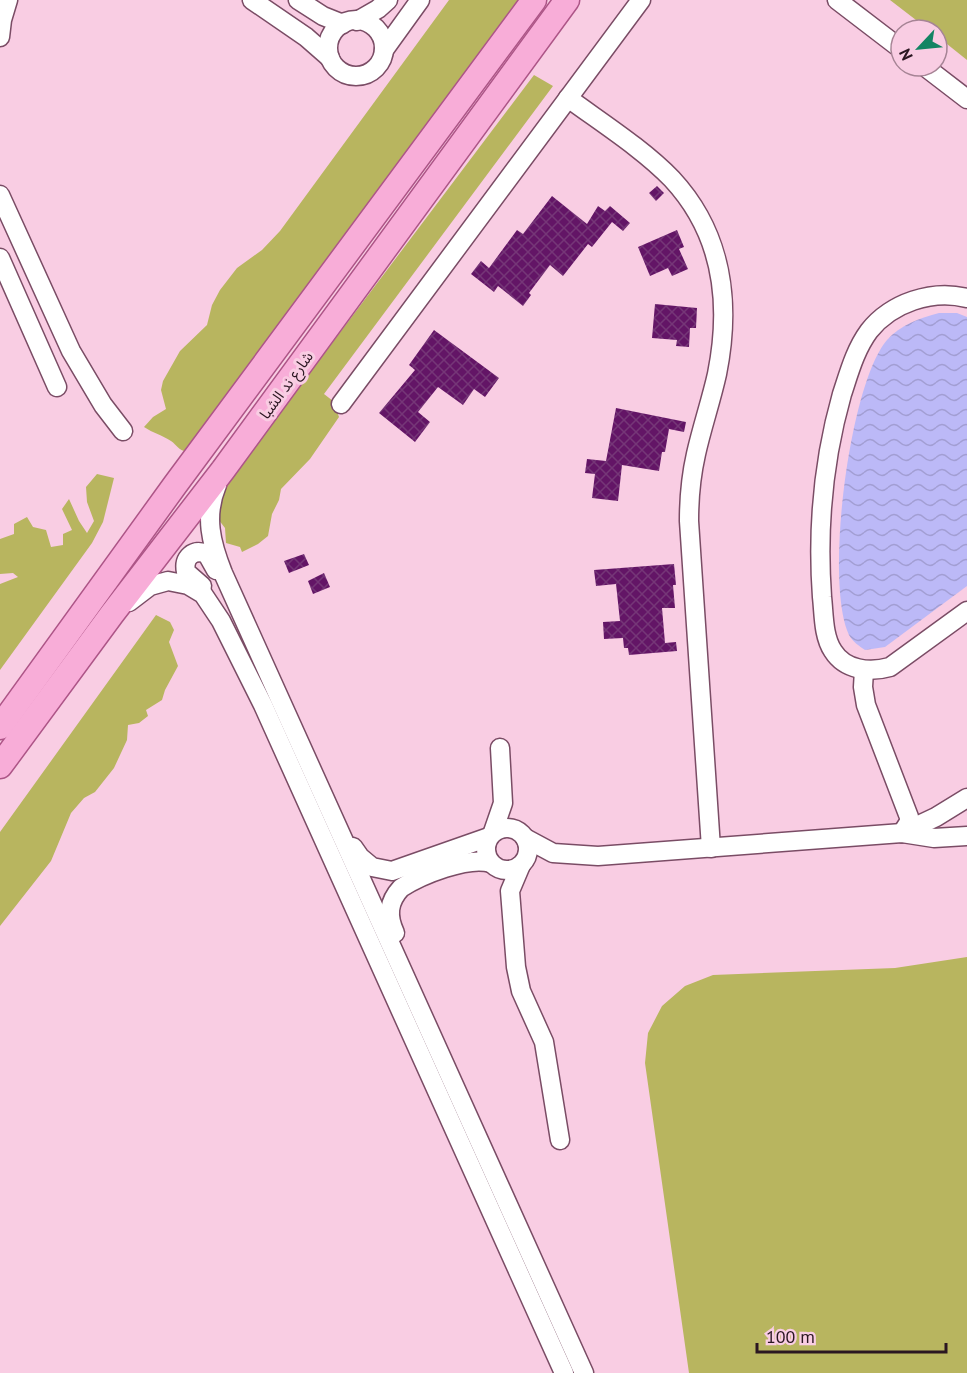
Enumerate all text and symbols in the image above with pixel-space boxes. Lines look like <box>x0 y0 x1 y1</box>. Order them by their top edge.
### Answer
north arrow <box>889 18 949 78</box>
text: N <box>894 45 917 64</box>
street label: شارع ند الشبا <box>255 347 319 424</box>
scale bar <box>757 1316 946 1354</box>
text: 100 m <box>766 1325 815 1348</box>

